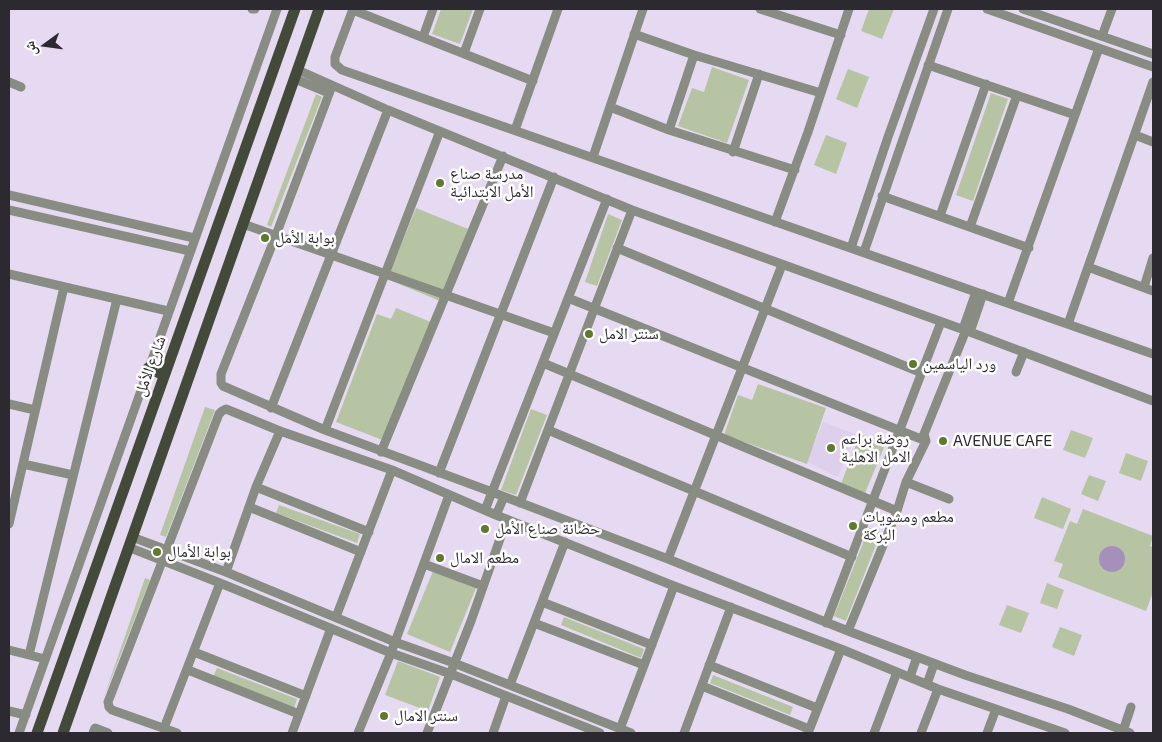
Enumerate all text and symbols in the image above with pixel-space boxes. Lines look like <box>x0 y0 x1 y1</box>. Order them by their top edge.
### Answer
north arrow <box>20 20 70 70</box>
text: ش <box>20 39 40 58</box>
place label: مدرسة صناع الأمل الابتدائية <box>450 164 533 202</box>
marker: مدرسة صناع الأمل الابتدائية <box>434 177 446 189</box>
place label: بوابة الأمل <box>275 228 335 248</box>
marker: بوابة الأمل <box>259 232 271 244</box>
place label: سنتر الامل <box>599 324 659 344</box>
marker: سنتر الامل <box>583 328 595 340</box>
street label: شارع الأمل <box>130 333 170 399</box>
place label: ورد الياسمين <box>923 354 996 374</box>
marker: ورد الياسمين <box>907 358 919 370</box>
place label: روضة براعم الامل الاهلية <box>841 429 911 467</box>
place label: AVENUE CAFE <box>953 431 1052 451</box>
marker: AVENUE CAFE <box>937 435 949 447</box>
marker: روضة براعم الامل الاهلية <box>825 442 837 454</box>
place label: مطعم ومشويات البركة <box>863 507 954 545</box>
place label: حضانة صناع الأمل <box>495 519 600 539</box>
marker: مطعم ومشويات البركة <box>847 520 859 532</box>
marker: حضانة صناع الأمل <box>479 523 491 535</box>
place label: بوابة الأمال <box>167 542 231 562</box>
marker: بوابة الأمال <box>151 546 163 558</box>
place label: مطعم الامال <box>450 548 519 568</box>
marker: مطعم الامال <box>434 552 446 564</box>
place label: سنتر الامال <box>394 706 458 726</box>
marker: سنتر الامال <box>378 710 390 722</box>

